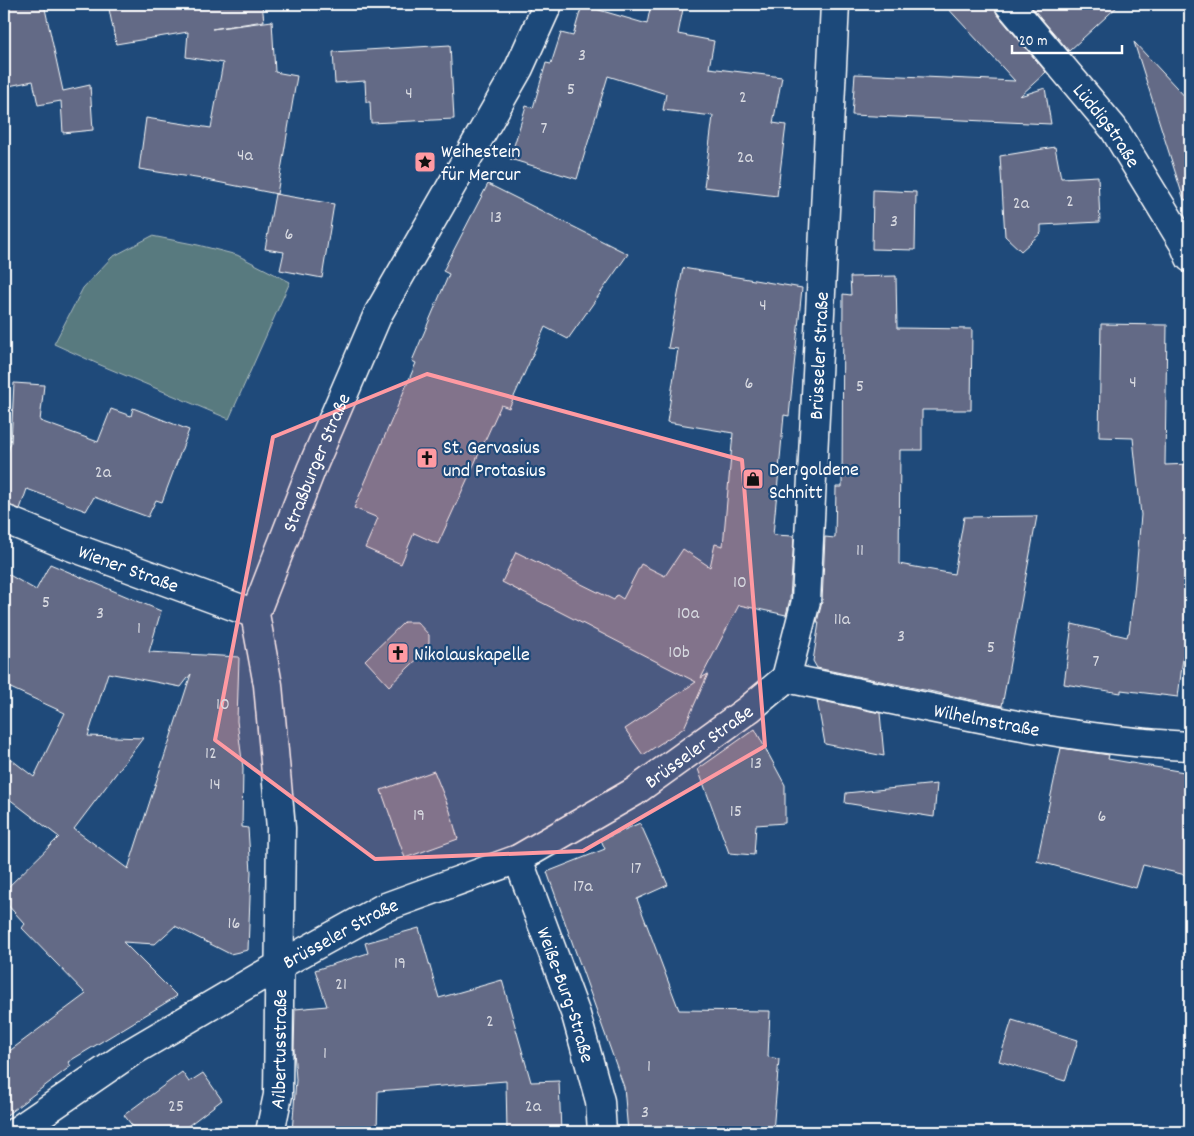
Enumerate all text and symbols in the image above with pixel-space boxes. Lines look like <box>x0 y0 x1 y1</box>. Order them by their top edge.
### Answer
scale bar <box>1012 22 1122 54</box>
text: 20 m <box>1019 31 1047 53</box>
house number: 3 <box>578 44 586 69</box>
house number: 5 <box>567 78 575 103</box>
street label: Lüddigstraße <box>1064 78 1145 174</box>
house number: 4 <box>405 82 413 107</box>
house number: 2 <box>739 86 747 111</box>
house number: 7 <box>541 117 548 142</box>
place label: Weihestein für Mercur <box>441 139 521 190</box>
house number: 4a <box>237 144 254 169</box>
house number: 2a <box>737 146 754 171</box>
place icon: Weihestein für Mercur <box>413 150 437 174</box>
house number: 2 <box>1066 190 1074 215</box>
house number: 2a <box>1013 192 1030 217</box>
house number: 13 <box>490 206 502 231</box>
house number: 3 <box>890 210 898 235</box>
house number: 6 <box>285 223 293 248</box>
street label: Brüsseler Straße <box>804 291 838 420</box>
house number: 4 <box>759 294 767 319</box>
house number: 4 <box>1129 371 1137 396</box>
house number: 6 <box>745 372 753 397</box>
house number: 5 <box>856 375 864 400</box>
street label: Straßburger Straße <box>277 389 359 537</box>
place label: St. Gervasius und Protasius <box>443 435 546 486</box>
church icon: St. Gervasius und Protasius <box>415 446 439 470</box>
place label: Der goldene Schnitt <box>769 457 859 508</box>
house number: 2a <box>95 461 112 486</box>
shop icon: Der goldene Schnitt <box>741 467 765 491</box>
street label: Wiener Straße <box>73 539 182 602</box>
house number: 11 <box>856 539 864 564</box>
house number: 10 <box>733 571 747 596</box>
house number: 5 <box>42 591 50 616</box>
house number: 3 <box>96 602 104 627</box>
house number: 10a <box>677 602 700 627</box>
house number: 11a <box>834 608 851 633</box>
house number: 1 <box>137 617 141 642</box>
house number: 3 <box>897 625 905 650</box>
house number: 5 <box>987 636 995 661</box>
church icon: Nikolauskapelle <box>386 641 410 665</box>
house number: 10b <box>668 641 690 666</box>
place label: Nikolauskapelle <box>414 642 530 670</box>
house number: 7 <box>1093 650 1100 675</box>
house number: 10 <box>216 693 230 718</box>
street label: Wilhelmstraße <box>931 698 1042 746</box>
street label: Brüsseler Straße <box>640 699 760 797</box>
house number: 12 <box>205 742 217 767</box>
house number: 13 <box>750 752 762 777</box>
house number: 14 <box>209 773 221 798</box>
house number: 15 <box>730 800 742 825</box>
house number: 19 <box>413 804 425 829</box>
house number: 6 <box>1098 805 1106 830</box>
house number: 17 <box>631 857 642 882</box>
house number: 17a <box>573 875 593 900</box>
street label: Brüsseler Straße <box>279 893 403 978</box>
house number: 16 <box>228 912 240 937</box>
street label: Weiße-Burg-Straße <box>528 924 600 1066</box>
house number: 19 <box>394 952 406 977</box>
house number: 21 <box>335 973 347 998</box>
street label: Ailbertusstraße <box>264 989 296 1112</box>
house number: 2 <box>486 1010 494 1035</box>
house number: 1 <box>323 1042 327 1067</box>
house number: 1 <box>647 1055 651 1080</box>
house number: 25 <box>168 1095 184 1120</box>
house number: 2a <box>525 1095 542 1120</box>
house number: 3 <box>641 1101 649 1126</box>

